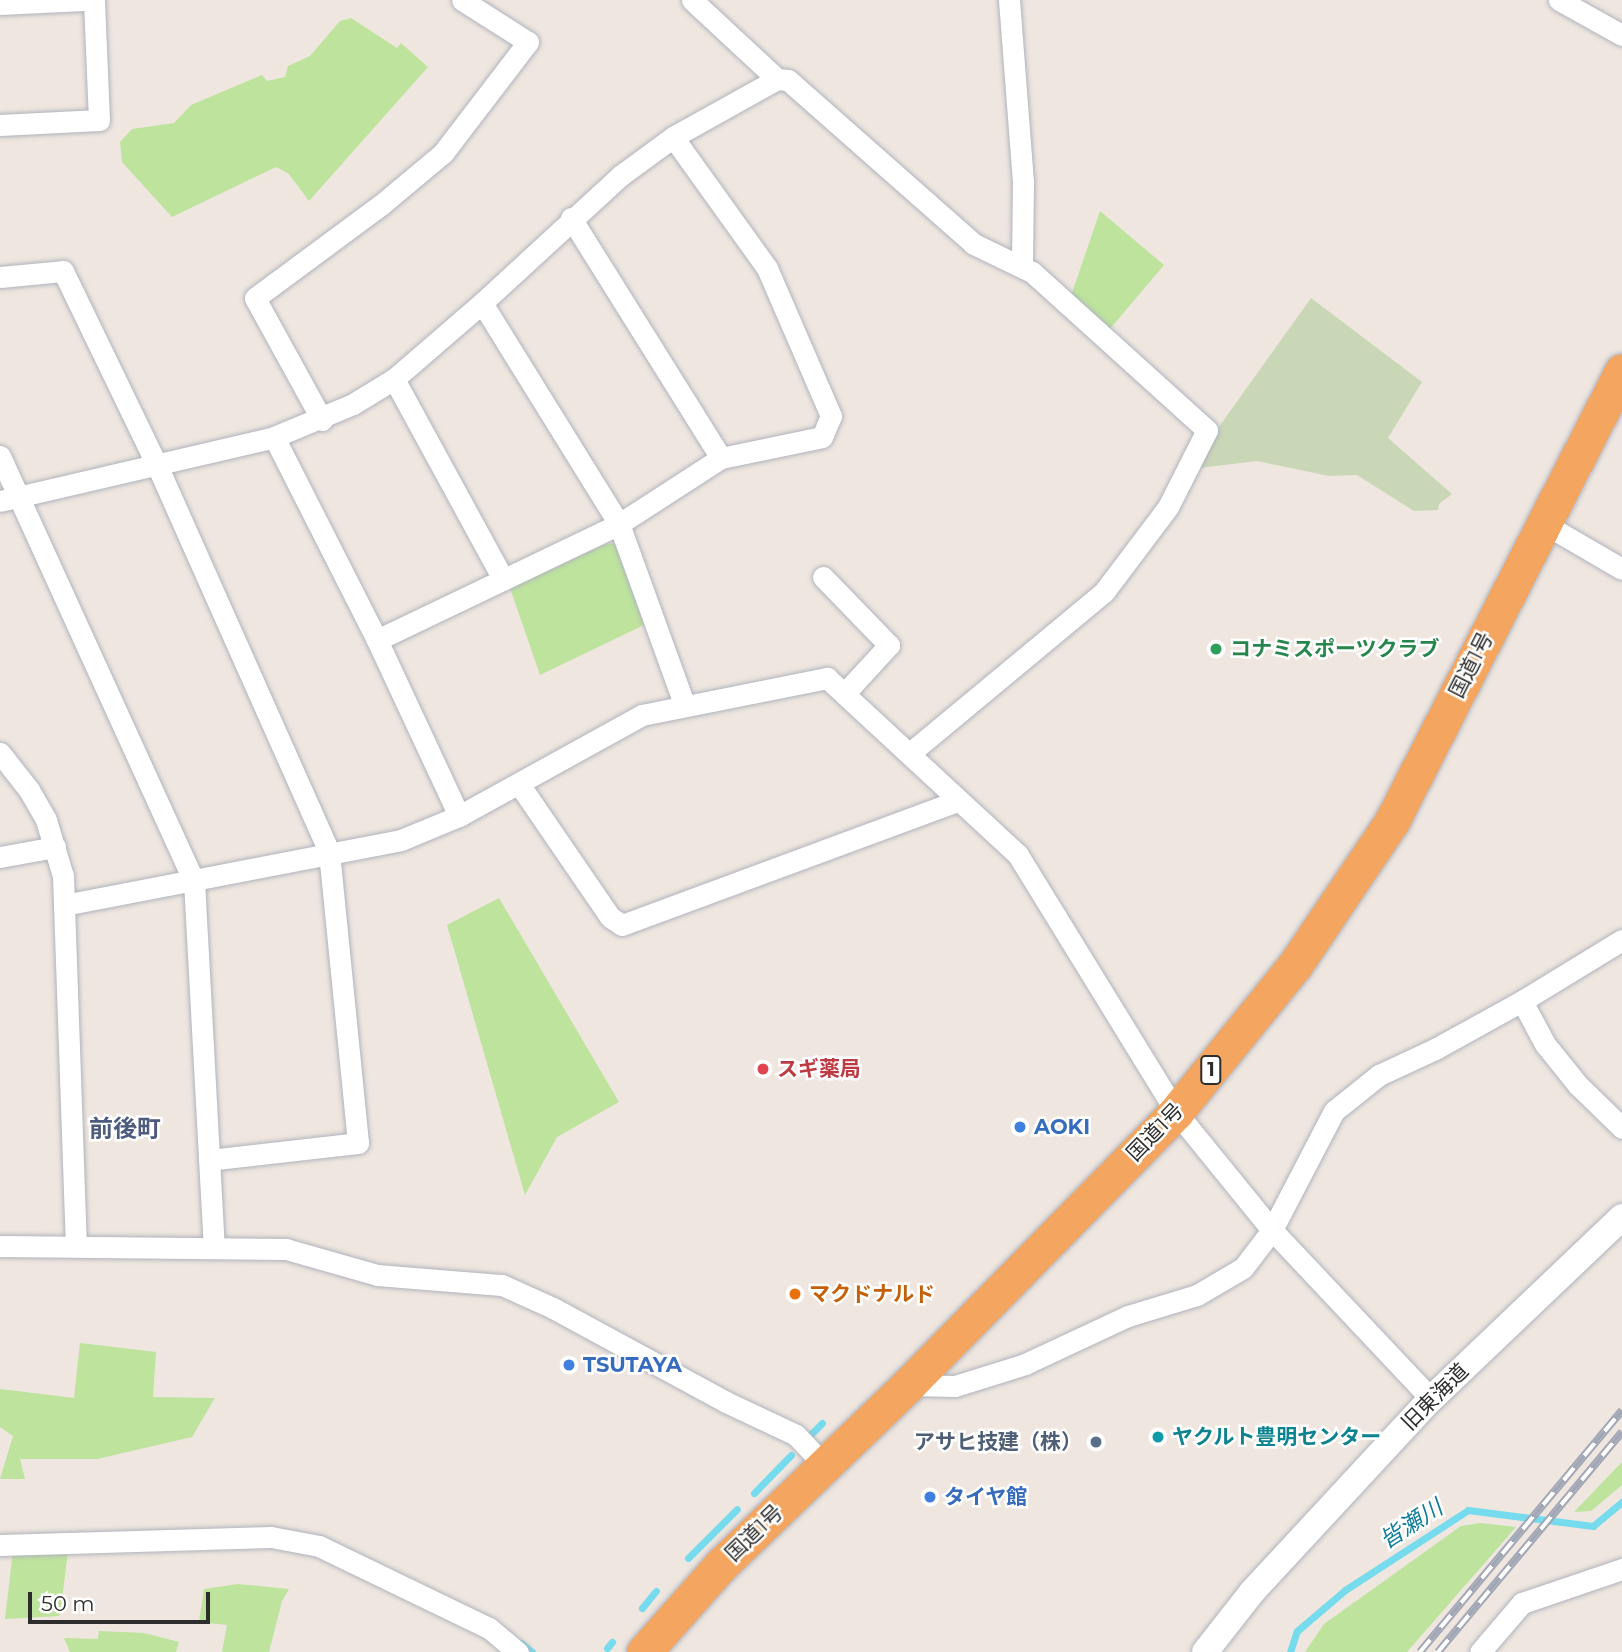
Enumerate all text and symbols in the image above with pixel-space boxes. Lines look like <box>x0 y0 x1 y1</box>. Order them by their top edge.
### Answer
street label: 国道1号 <box>1444 628 1498 702</box>
place label: コナミスポーツクラブ <box>1230 636 1440 662</box>
marker: コナミスポーツクラブ <box>1208 641 1224 657</box>
road number: 1 <box>1199 1054 1223 1086</box>
place label: スギ薬局 <box>777 1056 861 1082</box>
marker: スギ薬局 <box>755 1061 771 1077</box>
street label: 国道1号 <box>1121 1098 1189 1166</box>
place label: AOKI <box>1034 1114 1090 1140</box>
district label: 前後町 <box>89 1115 161 1143</box>
marker: AOKI <box>1012 1119 1028 1135</box>
place label: マクドナルド <box>809 1281 935 1307</box>
marker: マクドナルド <box>787 1286 803 1302</box>
place label: TSUTAYA <box>583 1352 682 1378</box>
marker: TSUTAYA <box>561 1357 577 1373</box>
street label: 旧東海道 <box>1396 1358 1474 1436</box>
place label: ヤクルト豊明センター <box>1172 1424 1382 1450</box>
place label: アサヒ技建（株） <box>914 1429 1082 1455</box>
marker: ヤクルト豊明センター <box>1150 1429 1166 1445</box>
marker: アサヒ技建（株） <box>1088 1434 1104 1450</box>
place label: タイヤ館 <box>944 1484 1028 1510</box>
marker: タイヤ館 <box>922 1489 938 1505</box>
water label: 皆瀬川 <box>1375 1494 1447 1554</box>
street label: 国道1号 <box>720 1499 788 1567</box>
scale bar <box>32 1578 214 1622</box>
text: 50 m <box>41 1591 95 1616</box>

